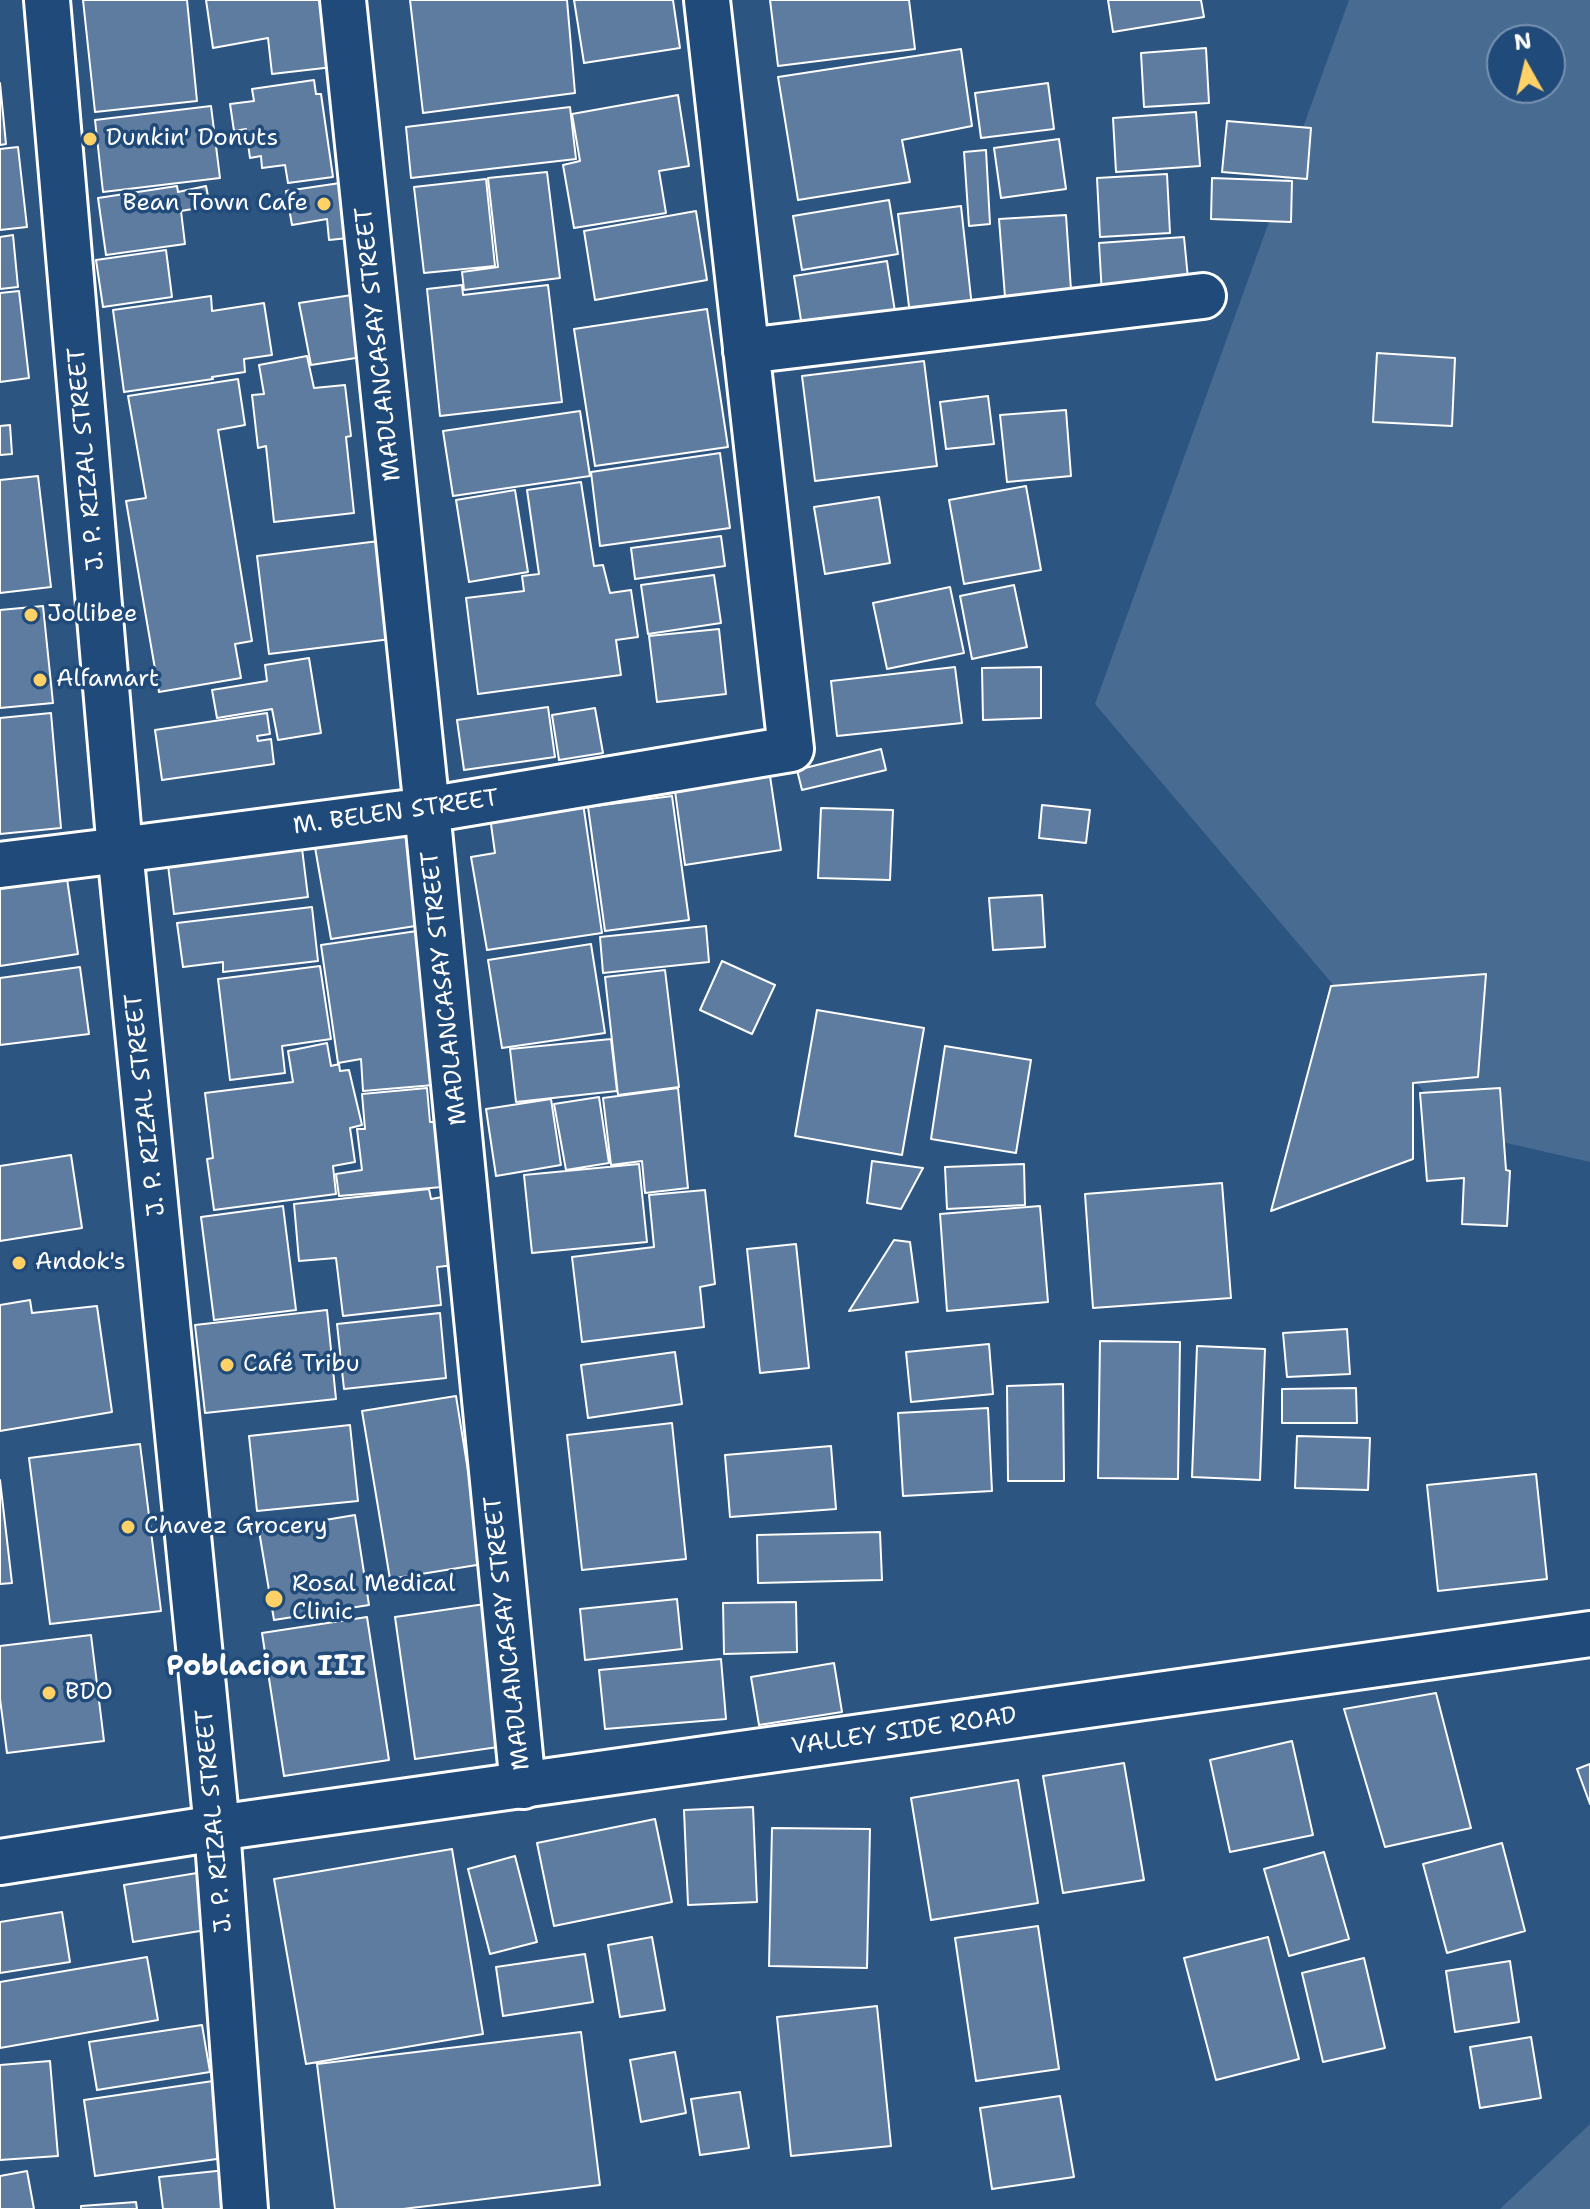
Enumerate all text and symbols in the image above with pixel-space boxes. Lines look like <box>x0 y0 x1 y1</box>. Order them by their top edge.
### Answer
north arrow <box>1486 24 1566 104</box>
text: N <box>1512 26 1534 57</box>
place label: Dunkin' Donuts <box>106 125 278 153</box>
marker: Dunkin' Donuts <box>81 130 99 148</box>
place label: Bean Town Cafe <box>123 190 308 218</box>
marker: Bean Town Cafe <box>315 195 333 213</box>
street label: MADLANCASAY STREET <box>350 205 408 483</box>
street label: J. P. RIZAL STREET <box>63 346 111 572</box>
place label: Jollibee <box>47 601 137 629</box>
marker: Jollibee <box>22 606 40 624</box>
place label: Alfamart <box>56 666 159 694</box>
marker: Alfamart <box>31 671 49 689</box>
street label: M. BELEN STREET <box>291 784 501 842</box>
street label: MADLANCASAY STREET <box>416 849 474 1127</box>
street label: J. P. RIZAL STREET <box>120 992 172 1218</box>
place label: Andok's <box>35 1249 126 1277</box>
marker: Andok's <box>10 1254 28 1272</box>
place label: Café Tribu <box>243 1351 360 1379</box>
marker: Café Tribu <box>218 1356 236 1374</box>
street label: MADLANCASAY STREET <box>479 1494 537 1772</box>
place label: Chavez Grocery <box>144 1513 327 1541</box>
marker: Chavez Grocery <box>119 1518 137 1536</box>
place label: Rosal Medical Clinic <box>292 1571 455 1627</box>
marker: Rosal Medical Clinic <box>263 1588 285 1610</box>
district label: Poblacion III <box>166 1651 366 1685</box>
place label: BDO <box>65 1679 113 1707</box>
marker: BDO <box>40 1684 58 1702</box>
street label: VALLEY SIDE ROAD <box>790 1702 1018 1762</box>
street label: J. P. RIZAL STREET <box>191 1708 239 1934</box>

